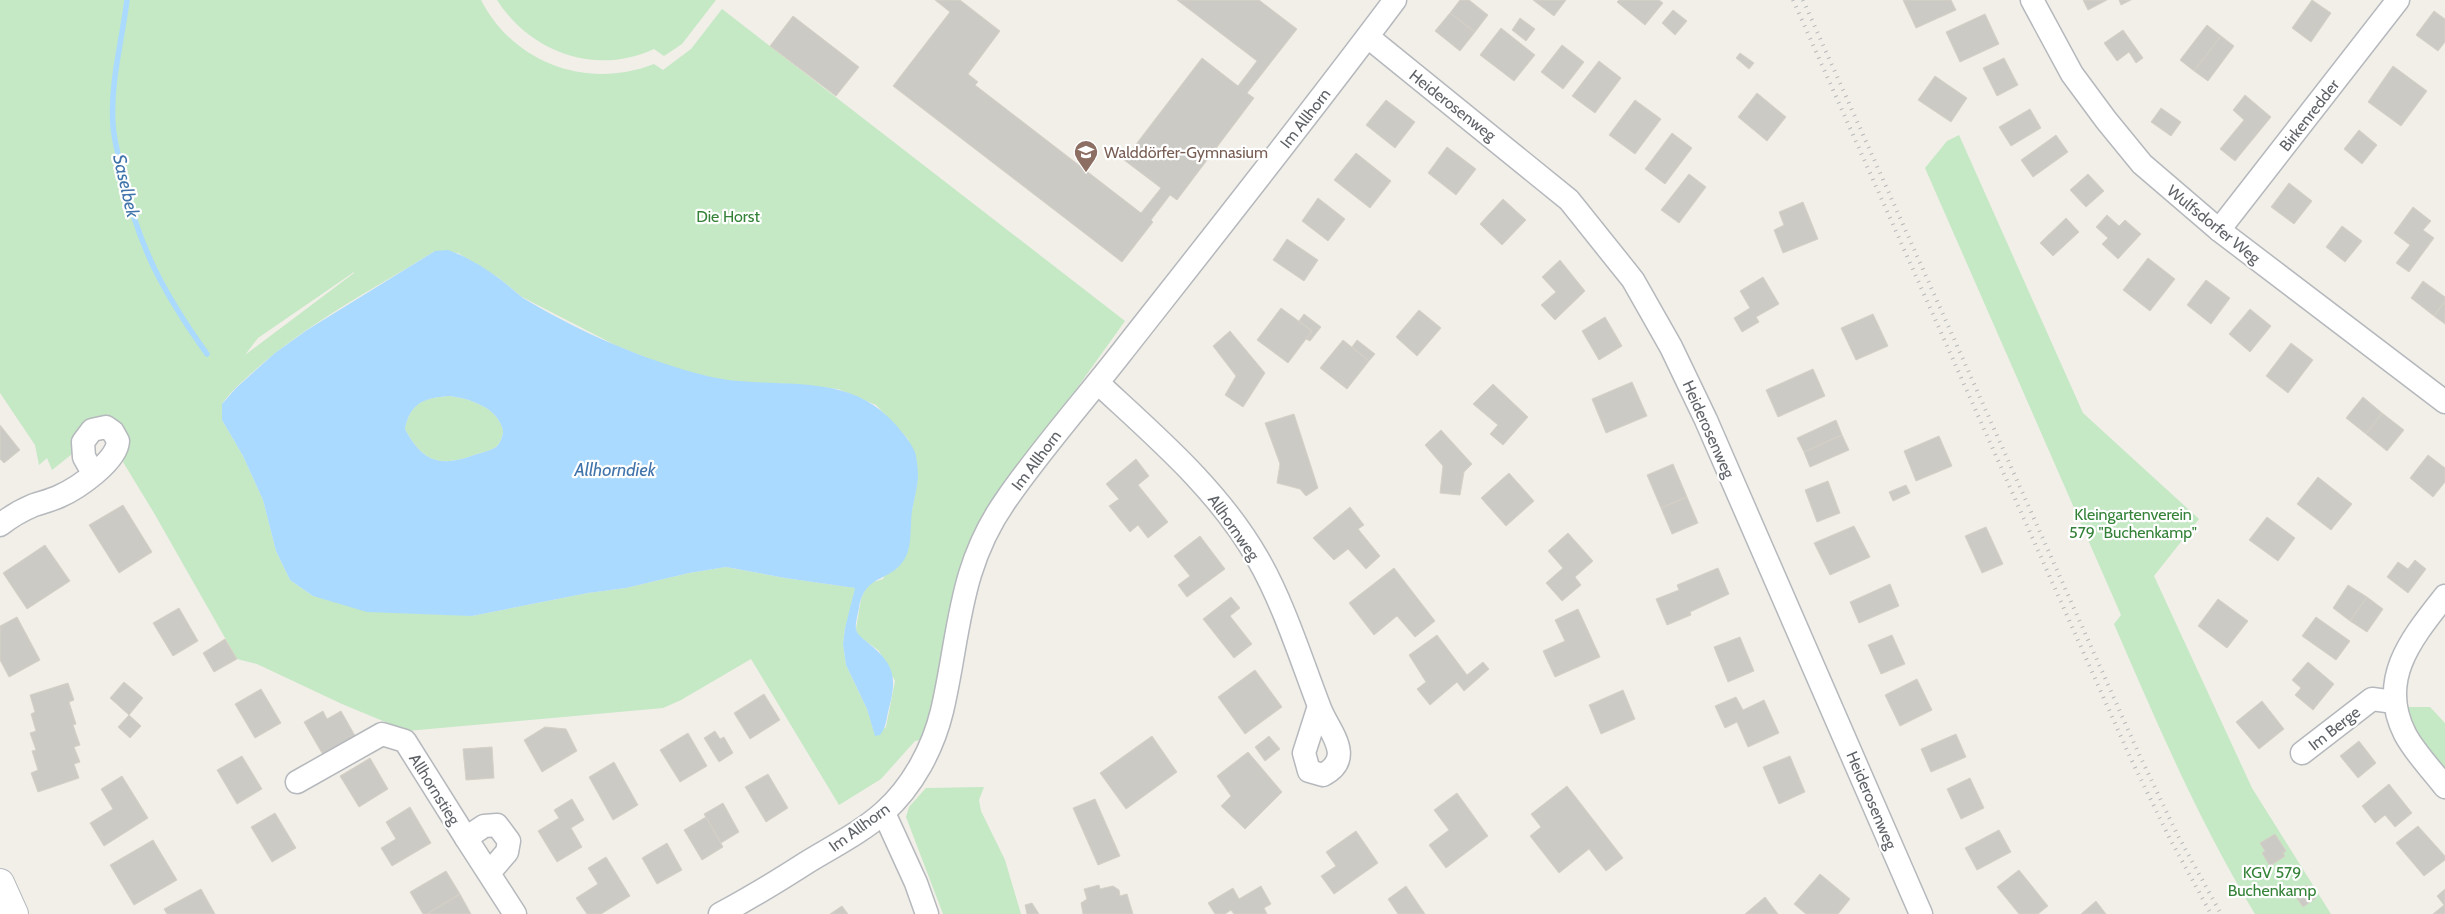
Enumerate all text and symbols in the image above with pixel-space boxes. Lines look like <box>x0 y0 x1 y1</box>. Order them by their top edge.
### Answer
street label: Heiderosenweg <box>1406 66 1501 146</box>
street label: Birkenredder <box>2275 75 2344 155</box>
street label: Im Allhorn <box>1276 85 1335 152</box>
school or university icon: Walddörfer-Gymnasium <box>1073 139 1099 173</box>
place label: Walddörfer-Gymnasium <box>1104 143 1268 162</box>
water label: Saselbek <box>108 152 144 221</box>
street label: Wulfsdorfer Weg <box>2163 181 2265 268</box>
park label: Die Horst <box>696 207 760 226</box>
street label: Heiderosenweg <box>1679 378 1739 482</box>
street label: Im Allhorn <box>1008 426 1065 494</box>
water label: Allhorndiek <box>574 459 657 481</box>
street label: Allhornweg <box>1204 491 1264 565</box>
park label: Kleingartenverein 579 "Buchenkamp" <box>2069 505 2197 542</box>
street label: Im Berge <box>2305 702 2364 754</box>
street label: Heiderosenweg <box>1842 748 1901 853</box>
street label: Allhornstieg <box>405 750 464 829</box>
street label: Im Allhorn <box>825 799 893 856</box>
park label: KGV 579 Buchenkamp <box>2228 863 2316 900</box>

